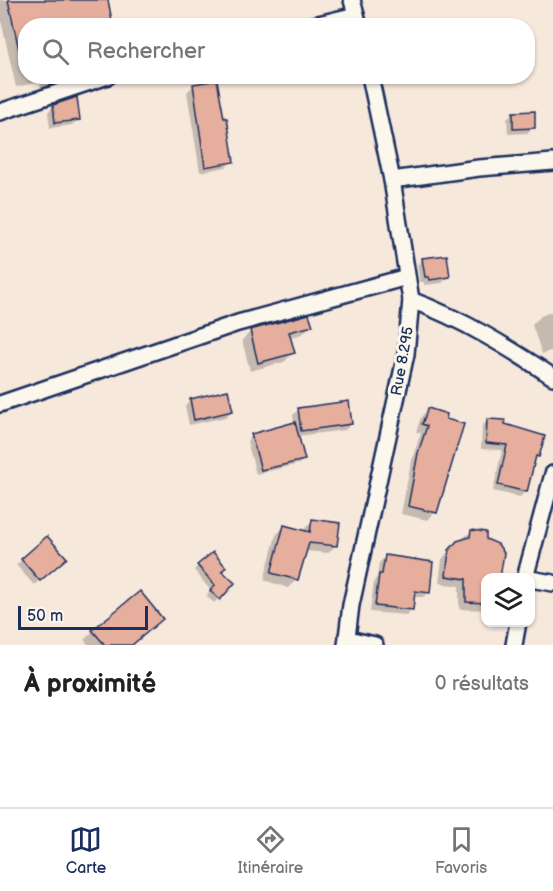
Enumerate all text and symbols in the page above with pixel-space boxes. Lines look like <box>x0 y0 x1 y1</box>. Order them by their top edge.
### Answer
search box <box>18 18 535 84</box>
icon: search <box>39 35 72 68</box>
text: Rechercher <box>87 38 205 65</box>
street label: Rue 8.295 <box>387 325 418 397</box>
map controls <box>481 573 535 627</box>
button: layers <box>481 573 535 627</box>
scale bar <box>18 603 148 630</box>
text: 50 m <box>27 607 63 626</box>
text: À proximité <box>24 669 156 700</box>
text: 0 résultats <box>435 672 529 696</box>
tab: Carte <box>66 823 106 878</box>
tab: Itinéraire <box>238 823 303 878</box>
tab: Favoris <box>435 823 487 878</box>

